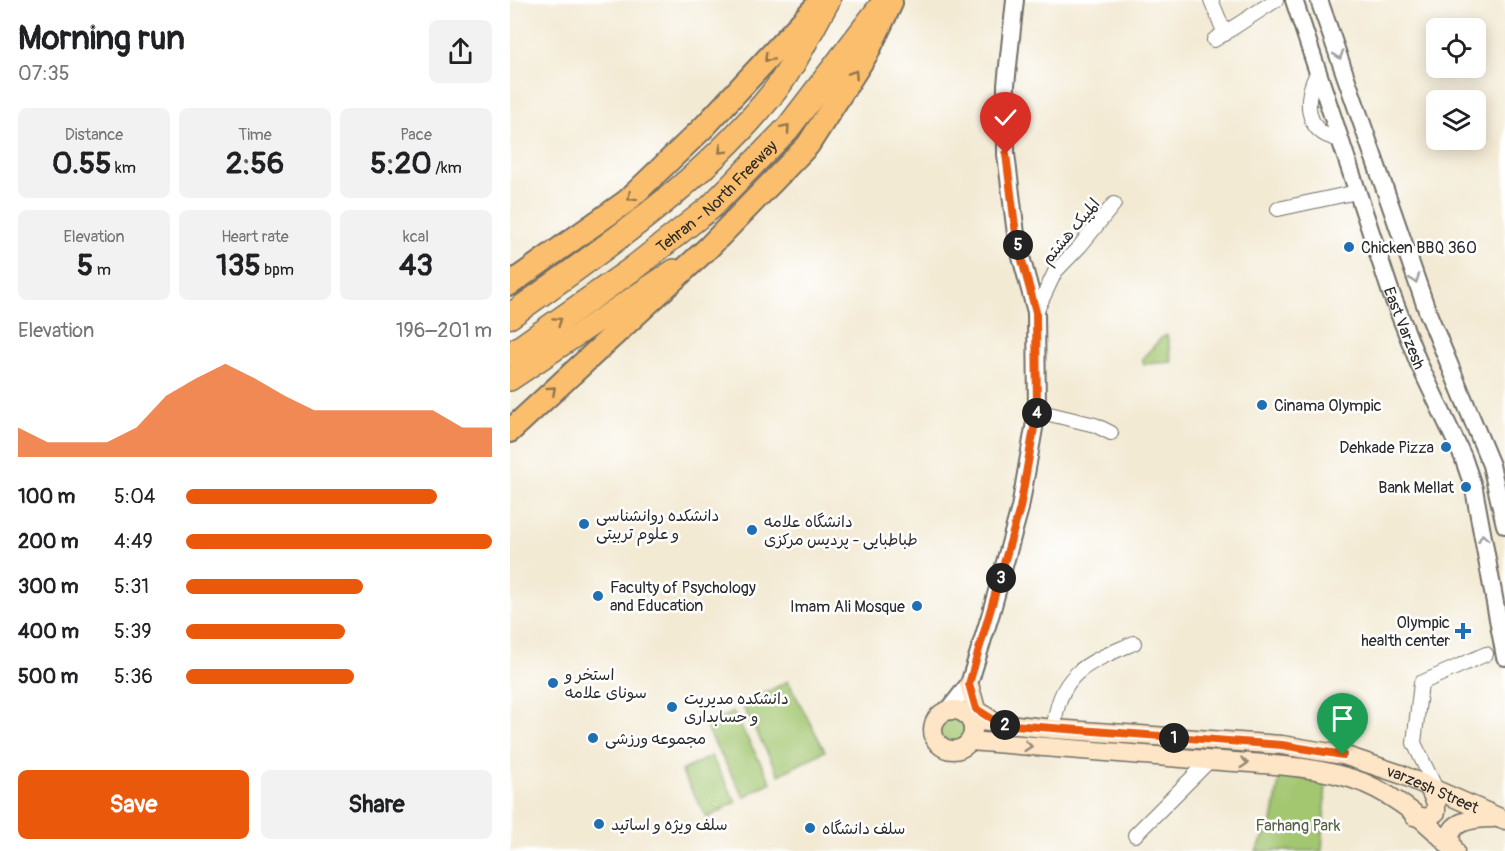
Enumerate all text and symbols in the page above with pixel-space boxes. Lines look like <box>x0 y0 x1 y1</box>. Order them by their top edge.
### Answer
text: Morning run <box>18 18 185 59</box>
map controls <box>1426 18 1486 150</box>
button: locate <box>1426 18 1486 78</box>
button: share <box>429 20 492 83</box>
one-way arrow <box>1332 49 1345 60</box>
one-way arrow <box>764 51 775 62</box>
text: 07:35 <box>18 61 70 86</box>
one-way arrow <box>847 70 858 81</box>
button: layers <box>1426 90 1486 150</box>
pin <box>980 92 1031 154</box>
icon: check <box>989 101 1022 134</box>
one-way arrow <box>779 124 790 135</box>
text: Distance <box>65 125 123 145</box>
text: Time <box>238 125 272 145</box>
text: Pace <box>400 125 432 145</box>
street label: Tehran - North Freeway <box>652 136 782 257</box>
one-way arrow <box>718 142 729 153</box>
text: 0.55 <box>52 145 112 182</box>
text: 2:56 <box>226 145 284 182</box>
text: 5:20 <box>370 145 432 182</box>
text: km <box>112 158 136 178</box>
text: /km <box>432 158 462 178</box>
one-way arrow <box>627 190 638 201</box>
street label: المپیک هشتم <box>1037 194 1106 270</box>
text: Elevation <box>64 227 124 247</box>
text: Heart rate <box>221 227 289 247</box>
text: kcal <box>403 227 429 247</box>
pin: 5 <box>1003 230 1033 260</box>
text: 5 <box>1014 235 1022 255</box>
place label: Chicken BBQ 360 <box>1361 238 1477 258</box>
marker: Chicken BBQ 360 <box>1342 240 1356 254</box>
text: 5 <box>77 247 93 284</box>
text: 135 <box>216 247 261 284</box>
text: 43 <box>399 247 433 284</box>
text: m <box>93 260 111 280</box>
text: bpm <box>261 260 294 280</box>
one-way arrow <box>1408 274 1421 284</box>
street label: East Varzesh <box>1379 285 1429 373</box>
one-way arrow <box>551 317 562 328</box>
text: Elevation <box>18 318 94 343</box>
text: 196–201 m <box>396 318 492 343</box>
one-way arrow <box>545 386 556 397</box>
place label: Cinama Olympic <box>1274 396 1382 416</box>
pin: 4 <box>1022 398 1052 428</box>
marker: Cinama Olympic <box>1255 398 1269 412</box>
text: 4 <box>1032 403 1042 423</box>
place label: Dehkade Pizza <box>1339 438 1434 458</box>
marker: Dehkade Pizza <box>1439 440 1453 454</box>
place label: Bank Mellat <box>1378 478 1455 498</box>
marker: Bank Mellat <box>1459 480 1473 494</box>
text: 100 m <box>18 484 75 509</box>
text: 5:04 <box>114 484 155 509</box>
place label: دانشکده روانشناسی و علوم تربیتی <box>596 506 719 546</box>
place label: دانشگاه علامه طباطبایی - پردیس مرکزی <box>764 512 918 550</box>
marker: دانشکده روانشناسی و علوم تربیتی <box>577 517 591 531</box>
marker: دانشگاه علامه طباطبایی - پردیس مرکزی <box>745 523 759 537</box>
text: 200 m <box>18 529 79 554</box>
text: 4:49 <box>114 529 153 554</box>
one-way arrow <box>1477 533 1490 543</box>
pin: 3 <box>986 563 1016 593</box>
text: 3 <box>997 568 1005 588</box>
text: 300 m <box>18 574 79 599</box>
text: 5:31 <box>114 574 149 599</box>
place label: Faculty of Psychology and Education <box>610 578 756 616</box>
marker: Faculty of Psychology and Education <box>591 589 605 603</box>
place label: Imam Ali Mosque <box>790 597 905 617</box>
marker: Imam Ali Mosque <box>910 599 924 613</box>
place label: Olympic health center <box>1361 613 1450 651</box>
text: 400 m <box>18 619 79 644</box>
text: 5:39 <box>114 619 152 644</box>
marker: Olympic health center <box>1454 622 1472 640</box>
text: 500 m <box>18 664 78 689</box>
text: 5:36 <box>114 664 153 689</box>
place label: استخر و سونای علامه <box>563 665 647 703</box>
marker: استخر و سونای علامه <box>546 676 560 690</box>
place label: دانشکده مدیریت و حسابداری <box>684 689 789 727</box>
pin <box>1317 693 1368 755</box>
marker: دانشکده مدیریت و حسابداری <box>665 700 679 714</box>
icon: arrive <box>1326 702 1359 735</box>
pin: 2 <box>990 710 1020 740</box>
text: 2 <box>1001 715 1009 735</box>
pin: 1 <box>1159 723 1189 753</box>
text: 1 <box>1171 728 1177 748</box>
place label: مجموعه ورزشی <box>605 729 706 749</box>
marker: مجموعه ورزشی <box>586 731 600 745</box>
one-way arrow <box>1024 739 1033 752</box>
one-way arrow <box>1239 756 1248 769</box>
street label: varzesh Street <box>1383 761 1482 818</box>
button: Save <box>18 770 249 839</box>
button: Share <box>261 770 492 839</box>
place label: سلف ویژه و اساتید <box>611 815 728 835</box>
park label: Farhang Park <box>1256 816 1341 836</box>
marker: سلف ویژه و اساتید <box>592 817 606 831</box>
place label: سلف دانشگاه <box>822 819 905 839</box>
marker: سلف دانشگاه <box>803 821 817 835</box>

